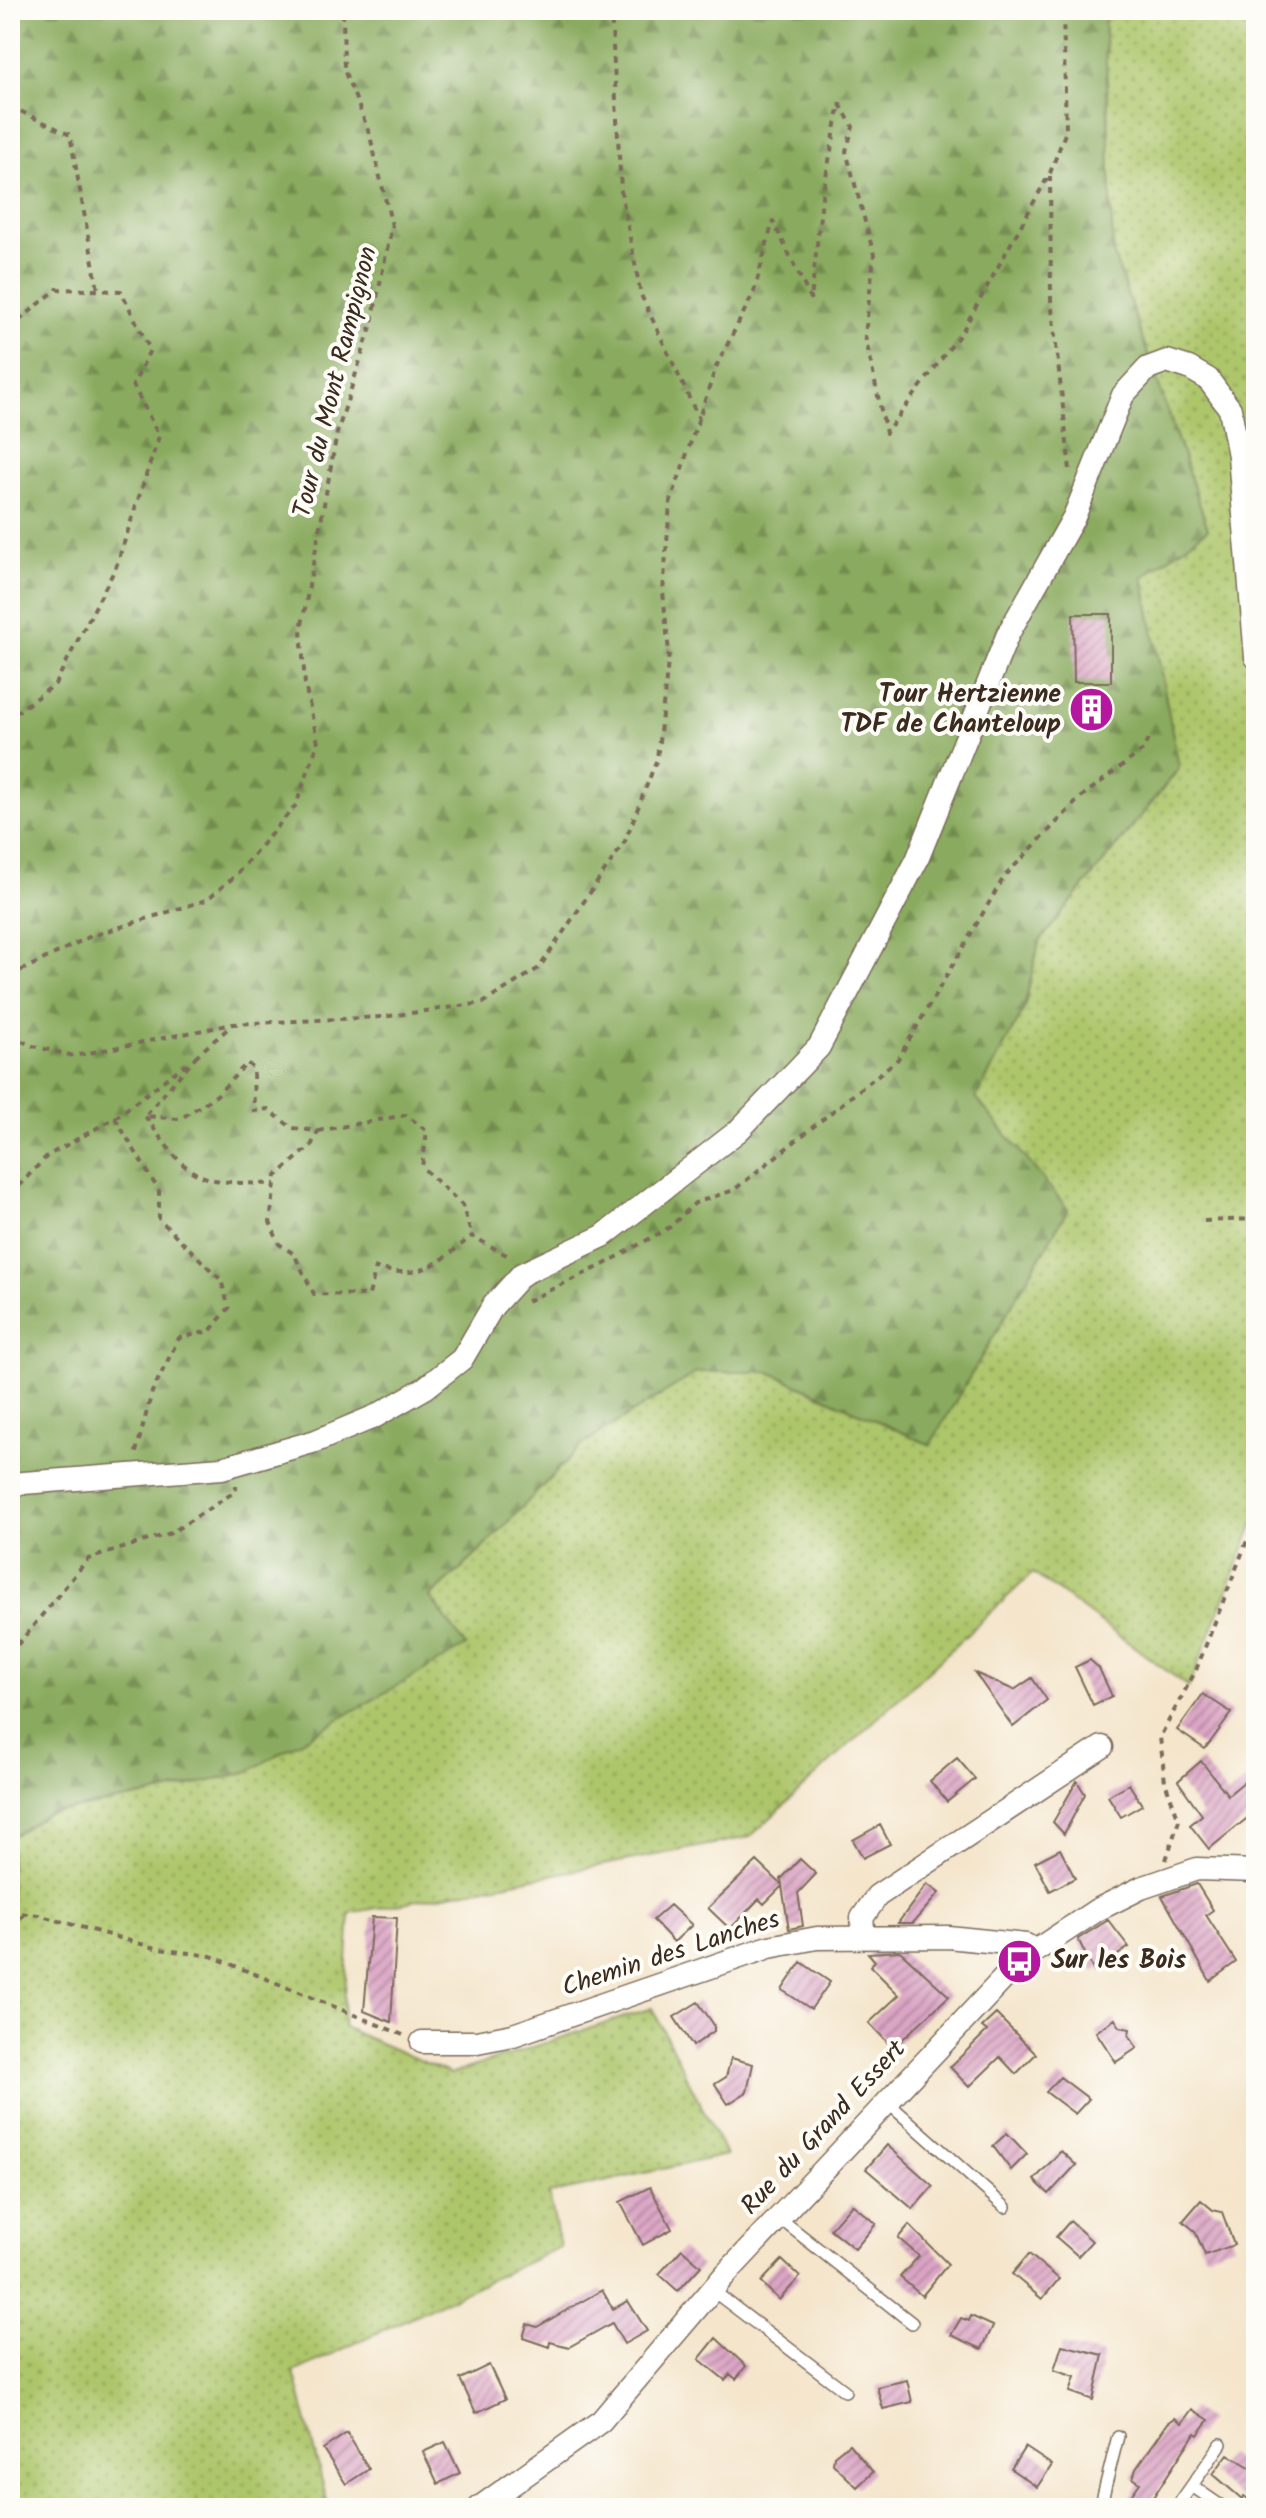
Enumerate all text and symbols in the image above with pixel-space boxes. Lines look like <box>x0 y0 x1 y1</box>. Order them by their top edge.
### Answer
street label: Tour du Mont Rampignon <box>282 242 390 522</box>
place label: Tour Hertzienne TDF de Chanteloup <box>841 674 1061 746</box>
building icon: Tour Hertzienne TDF de Chanteloup <box>1068 686 1116 734</box>
street label: Chemin des Lanches <box>557 1899 785 2009</box>
bus stop icon: Sur les Bois <box>996 1937 1044 1985</box>
place label: Sur les Bois <box>1051 1940 1186 1982</box>
street label: Rue du Grand Essert <box>731 2030 918 2225</box>

